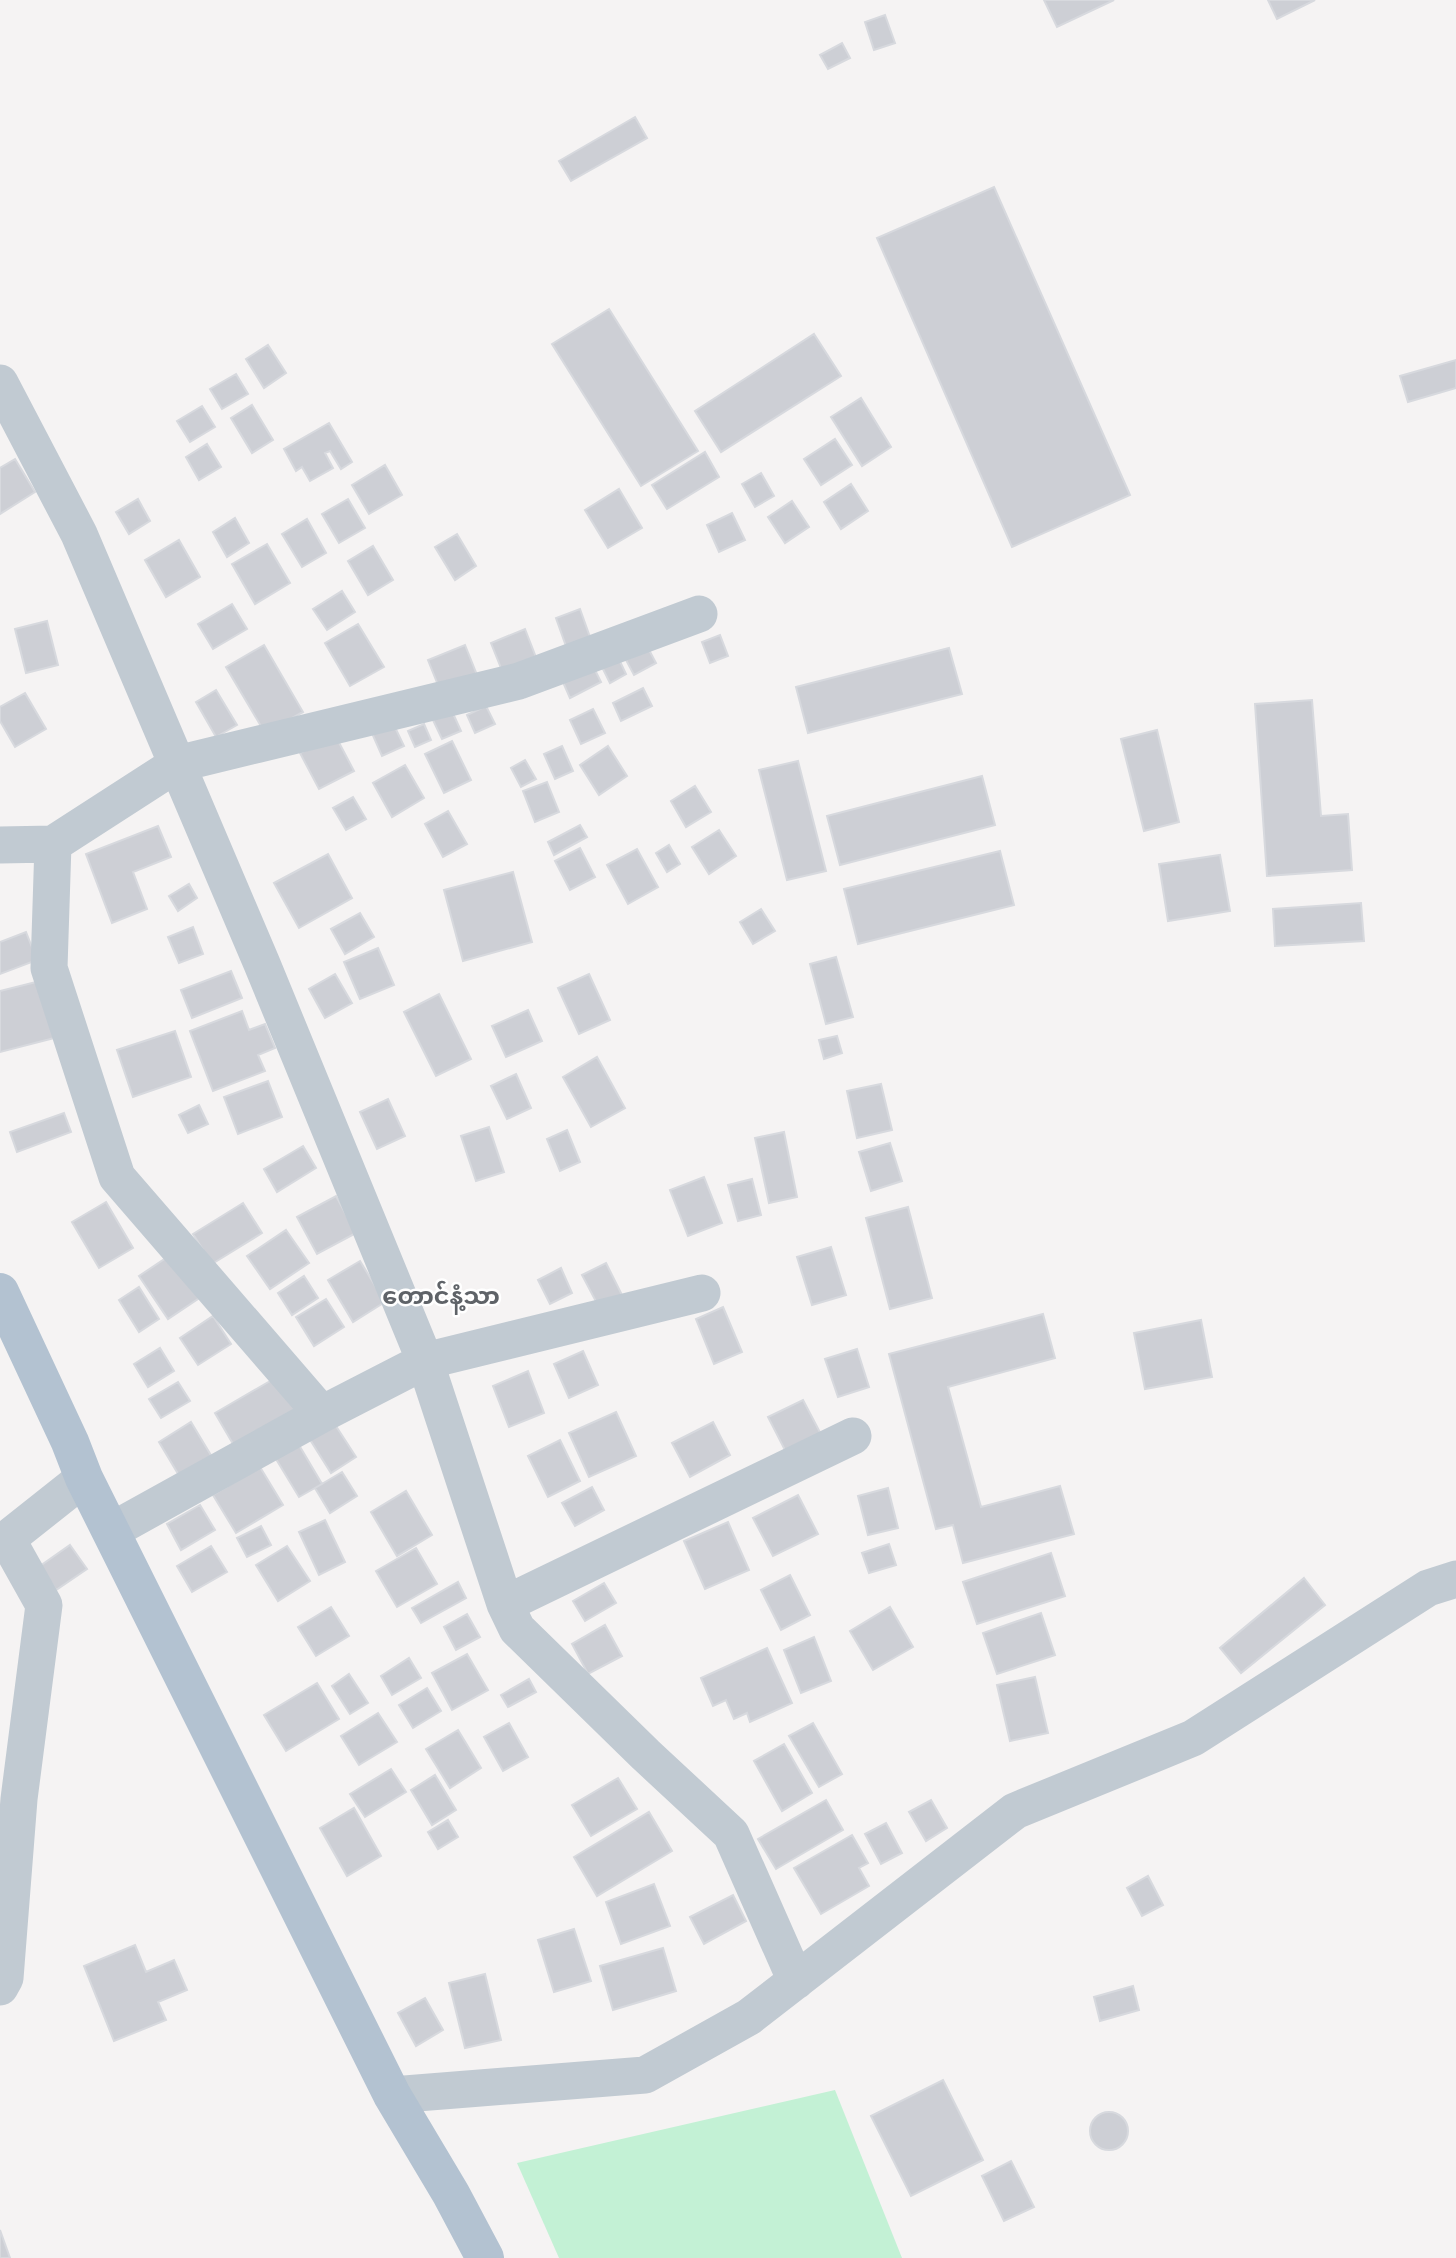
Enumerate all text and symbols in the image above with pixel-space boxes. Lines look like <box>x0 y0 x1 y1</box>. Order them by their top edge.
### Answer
district label: တောင်နံ့သာ <box>382 1278 500 1315</box>

